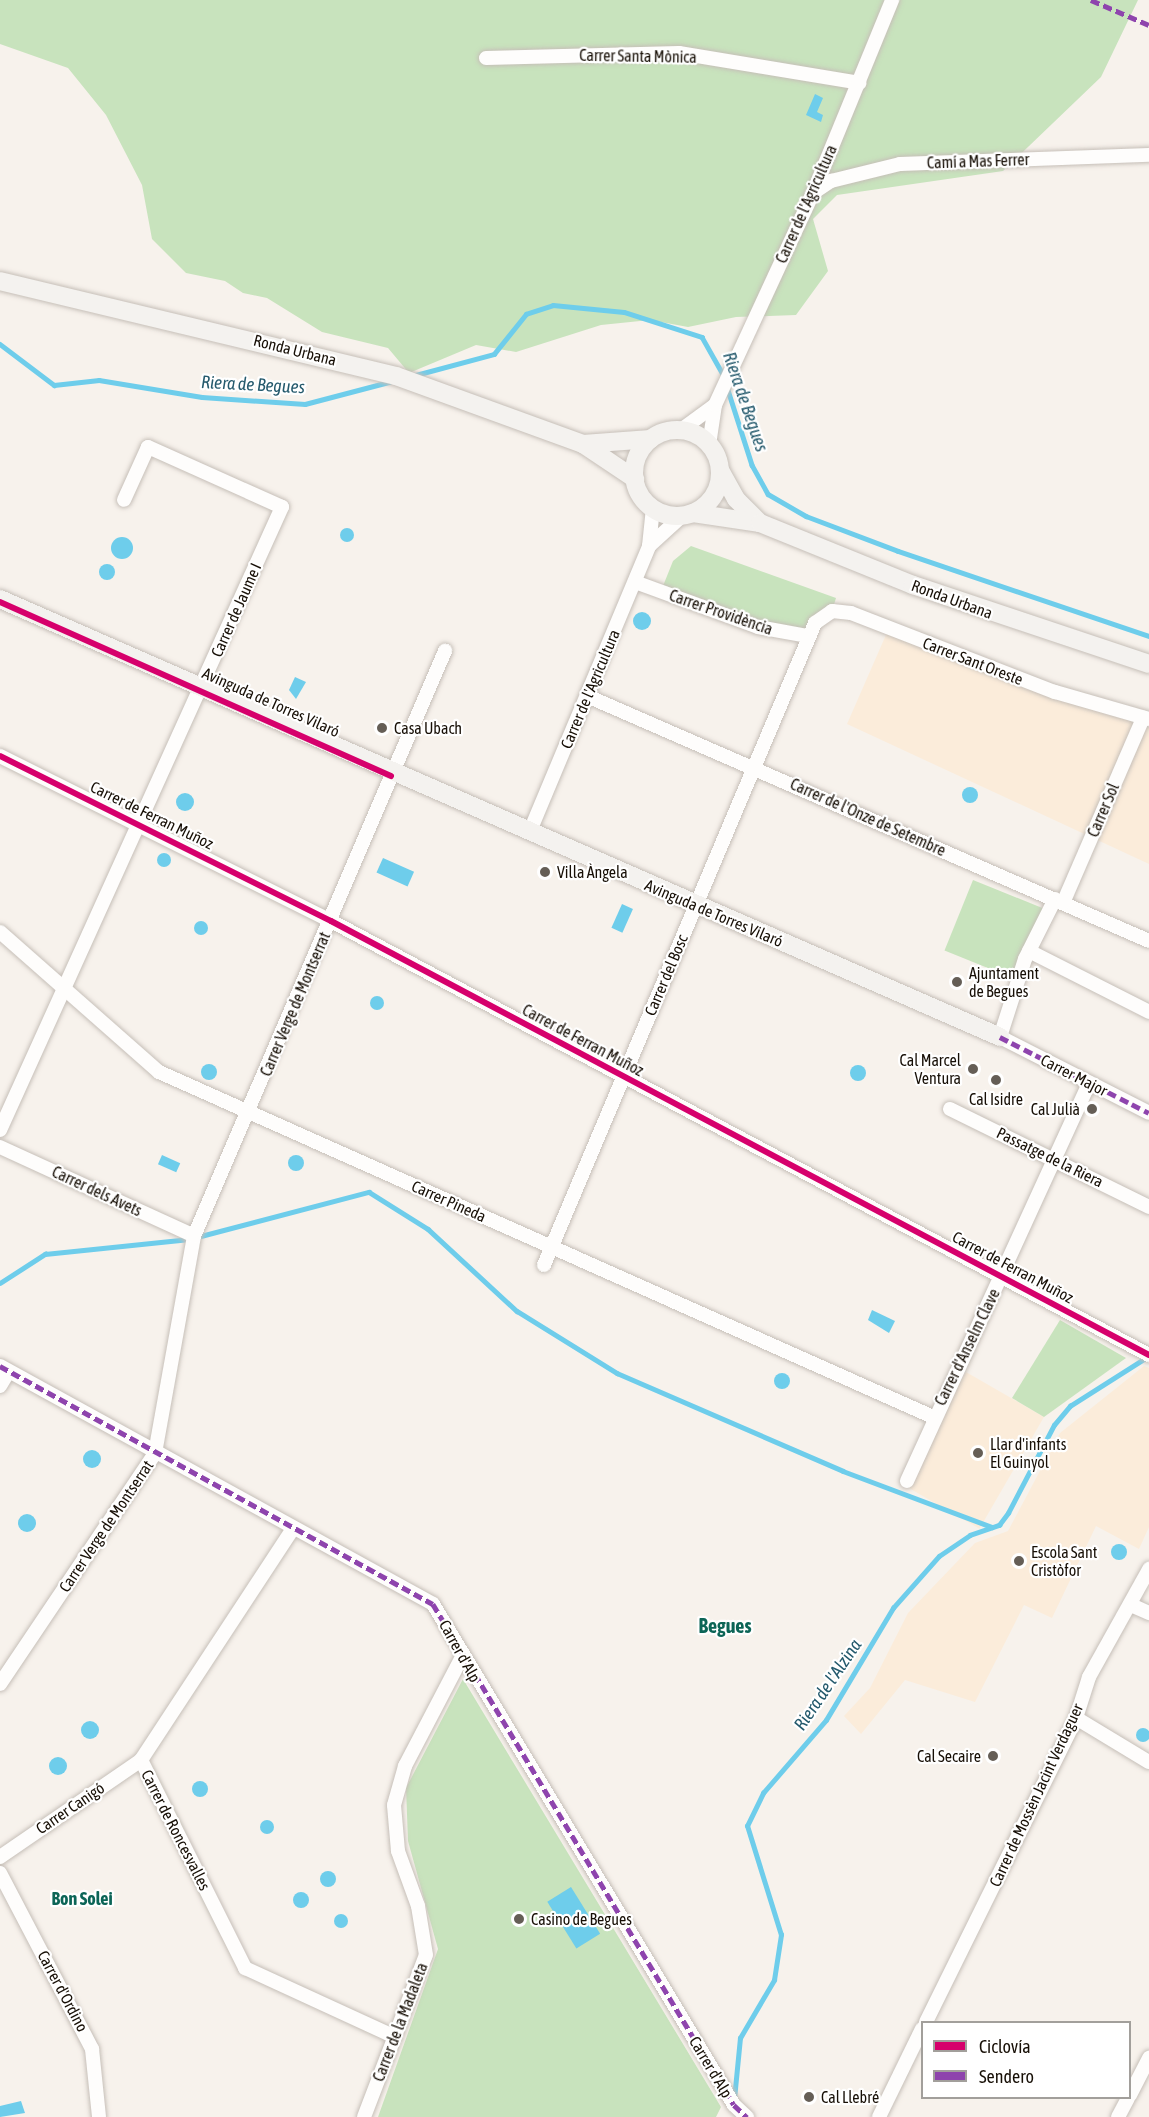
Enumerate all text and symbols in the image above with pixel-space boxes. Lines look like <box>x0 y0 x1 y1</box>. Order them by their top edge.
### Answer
street label: Carrer Santa Mònica <box>579 45 697 67</box>
street label: Carrer de l'Agricultura <box>771 142 841 266</box>
street label: Camí a Mas Ferrer <box>926 150 1030 172</box>
street label: Ronda Urbana <box>251 330 339 370</box>
water label: Riera de Begues <box>718 349 772 455</box>
water label: Riera de Begues <box>200 371 306 399</box>
street label: Carrer de Jaume I <box>207 560 265 660</box>
street label: Ronda Urbana <box>909 575 995 623</box>
street label: Carrer Providència <box>667 585 775 639</box>
street label: Carrer de l'Agricultura <box>556 627 624 751</box>
street label: Carrer Sant Oreste <box>920 633 1026 689</box>
street label: Avinguda de Torres Vilaró <box>199 663 343 741</box>
place label: Casa Ubach <box>394 718 462 738</box>
marker: Casa Ubach <box>375 721 389 735</box>
street label: Carrer de l'Onze de Setembre <box>787 774 949 860</box>
street label: Carrer de Ferran Muñoz <box>87 777 217 853</box>
street label: Carrer Sol <box>1083 780 1123 840</box>
place label: Villa Àngela <box>557 862 628 882</box>
marker: Villa Àngela <box>538 865 552 879</box>
street label: Avinguda de Torres Vilaró <box>642 875 786 951</box>
street label: Carrer Verge de Montserrat <box>256 929 334 1079</box>
street label: Carrer del Bosc <box>640 932 692 1018</box>
place label: Ajuntament de Begues <box>969 963 1039 1001</box>
marker: Ajuntament de Begues <box>950 975 964 989</box>
street label: Carrer de Ferran Muñoz <box>519 1000 647 1080</box>
place label: Cal Marcel Ventura <box>900 1050 961 1088</box>
street label: Carrer Major <box>1037 1050 1111 1100</box>
marker: Cal Marcel Ventura <box>966 1062 980 1076</box>
marker: Cal Isidre <box>989 1073 1003 1087</box>
place label: Cal Isidre <box>969 1089 1023 1109</box>
place label: Cal Julià <box>1031 1099 1080 1119</box>
marker: Cal Julià <box>1085 1102 1099 1116</box>
street label: Passatge de la Riera <box>994 1123 1106 1191</box>
street label: Carrer dels Avets <box>49 1162 145 1220</box>
street label: Carrer Pineda <box>409 1176 489 1226</box>
street label: Carrer de Ferran Muñoz <box>949 1227 1077 1307</box>
street label: Carrer d'Anselm Clave <box>930 1285 1004 1409</box>
place label: Llar d'infants El Guinyol <box>990 1434 1066 1472</box>
marker: Llar d'infants El Guinyol <box>971 1446 985 1460</box>
street label: Carrer Verge de Montserrat <box>55 1456 157 1596</box>
place label: Escola Sant Cristòfor <box>1031 1542 1097 1580</box>
marker: Escola Sant Cristòfor <box>1012 1554 1026 1568</box>
district label: Begues <box>699 1613 751 1637</box>
street label: Carrer d'Alp <box>435 1617 485 1685</box>
water label: Riera de l'Alzina <box>790 1635 866 1735</box>
street label: Carrer de Mossèn Jacint Verdaguer <box>985 1700 1087 1890</box>
place label: Cal Secaire <box>917 1746 981 1766</box>
marker: Cal Secaire <box>986 1749 1000 1763</box>
street label: Carrer de Roncesvalles <box>137 1767 215 1893</box>
street label: Carrer Canigó <box>32 1778 108 1838</box>
district label: Bon Solei <box>51 1888 113 1910</box>
place label: Casino de Begues <box>531 1909 632 1929</box>
marker: Casino de Begues <box>512 1912 526 1926</box>
street label: Carrer d'Ordino <box>34 1947 92 2035</box>
street label: Carrer de la Madaleta <box>369 1960 431 2084</box>
legend <box>921 2021 1131 2099</box>
street label: Carrer d'Alp <box>685 2033 737 2101</box>
text: Ciclovía <box>979 2036 1031 2057</box>
text: Sendero <box>979 2066 1034 2087</box>
place label: Cal Llebré <box>821 2087 879 2107</box>
marker: Cal Llebré <box>802 2090 816 2104</box>

